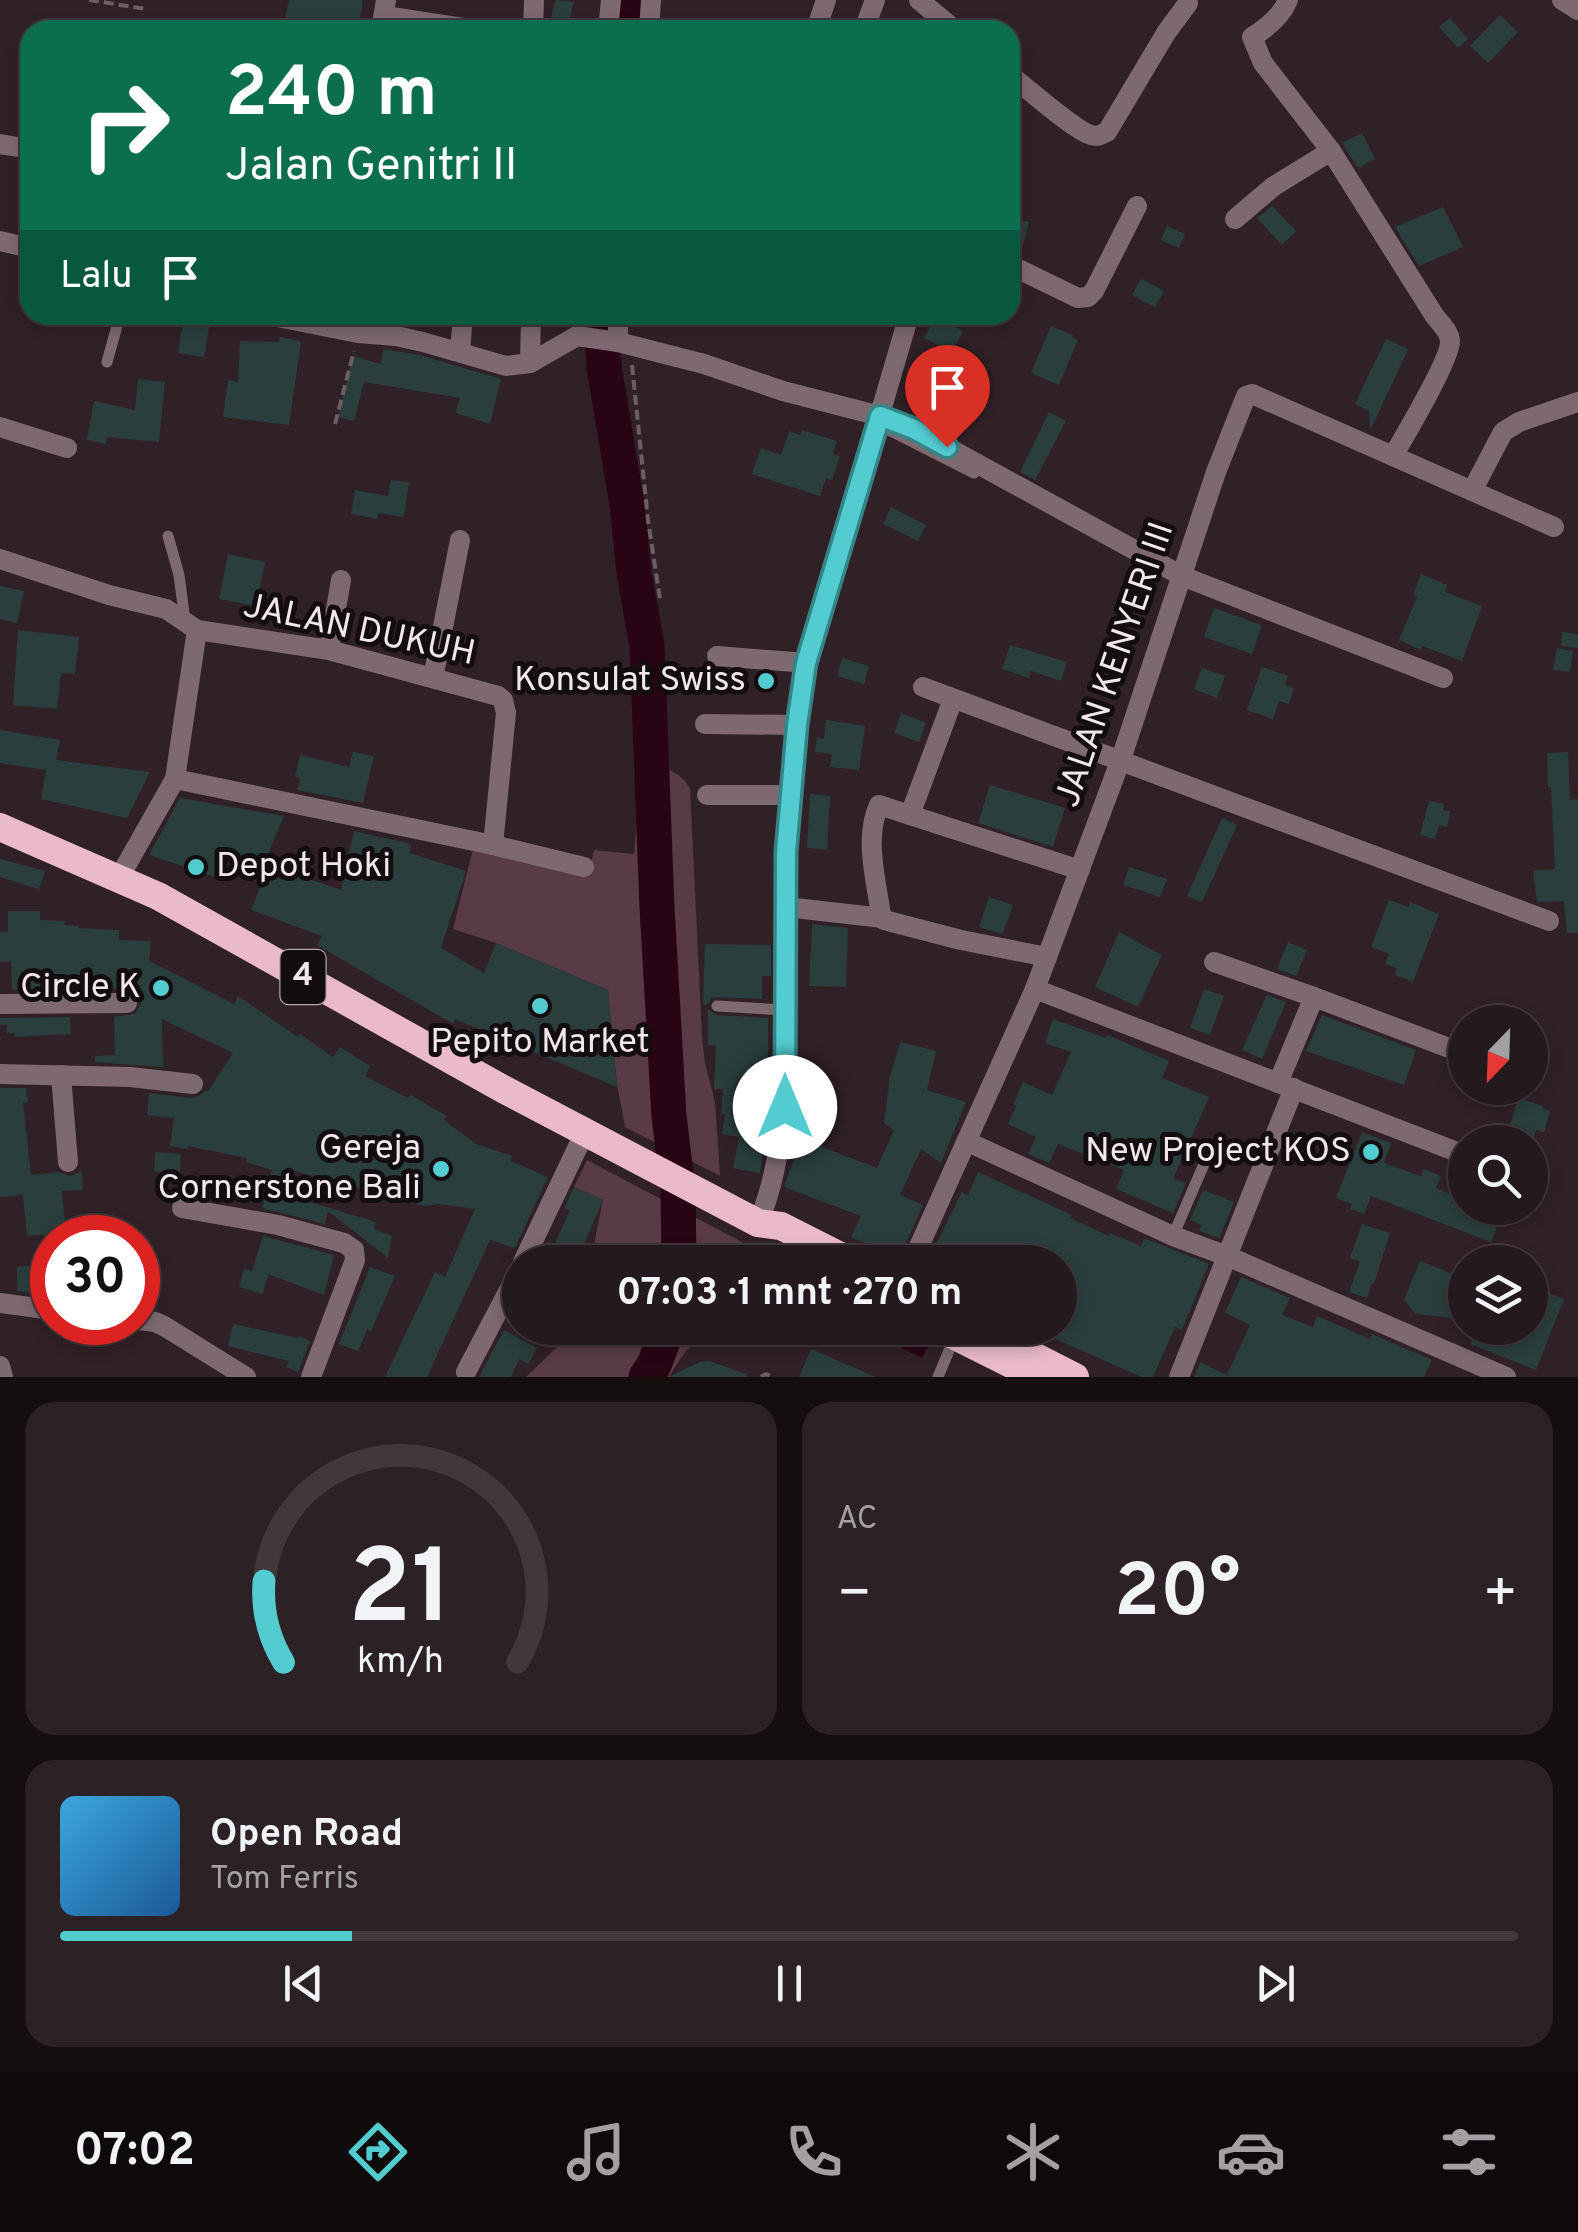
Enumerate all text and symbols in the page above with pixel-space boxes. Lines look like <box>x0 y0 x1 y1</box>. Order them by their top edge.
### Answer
text: 240 m <box>225 52 438 141</box>
icon: right <box>60 60 190 190</box>
text: Jalan Genitri II <box>225 139 517 196</box>
icon: arrive <box>153 250 208 305</box>
text: Lalu <box>60 253 133 302</box>
pin <box>905 345 990 448</box>
icon: arrive <box>920 360 975 415</box>
street label: JALAN KENYERI III <box>1047 517 1185 813</box>
street label: JALAN DUKUH <box>239 585 479 677</box>
place label: Konsulat Swiss <box>514 659 746 703</box>
marker: Konsulat Swiss <box>755 670 777 692</box>
place label: Depot Hoki <box>216 845 391 889</box>
marker: Depot Hoki <box>185 856 207 878</box>
road number: 4 <box>280 950 326 1004</box>
place label: Circle K <box>20 966 141 1010</box>
marker: Circle K <box>150 977 172 999</box>
marker: Pepito Market <box>529 995 551 1017</box>
north arrow <box>1448 1005 1548 1105</box>
map controls <box>1448 1005 1548 1345</box>
place label: Pepito Market <box>430 1021 650 1065</box>
position arrow <box>733 1055 837 1159</box>
button: search <box>1448 1125 1548 1225</box>
place label: Gereja Cornerstone Bali <box>157 1127 421 1211</box>
place label: New Project KOS <box>1085 1130 1351 1174</box>
marker: New Project KOS <box>1360 1141 1382 1163</box>
marker: Gereja Cornerstone Bali <box>430 1158 452 1180</box>
speed limit sign: 30 <box>30 1215 160 1345</box>
button: layers <box>1448 1245 1548 1345</box>
text: 07:03 · 1 mnt · 270 m <box>617 1270 962 1319</box>
text: AC <box>837 1500 878 1540</box>
text: 21 <box>348 1528 453 1660</box>
text: 20° <box>1114 1548 1240 1643</box>
text: − <box>837 1561 872 1631</box>
text: + <box>1483 1561 1518 1631</box>
text: km/h <box>357 1640 444 1686</box>
text: Open Road <box>210 1811 403 1860</box>
text: Tom Ferris <box>210 1860 359 1900</box>
icon: previous <box>276 1956 331 2011</box>
icon: pause <box>762 1956 817 2011</box>
icon: next <box>1248 1956 1303 2011</box>
icon: directions <box>343 2117 413 2187</box>
icon: music <box>561 2117 631 2187</box>
icon: phone <box>779 2117 849 2187</box>
icon: climate <box>998 2117 1068 2187</box>
icon: car <box>1216 2117 1286 2187</box>
icon: filters <box>1434 2117 1504 2187</box>
text: 07:02 <box>74 2124 195 2181</box>

